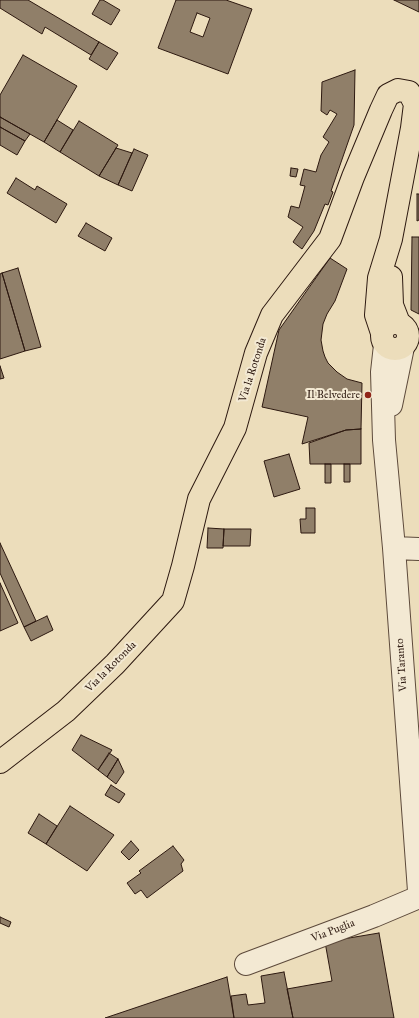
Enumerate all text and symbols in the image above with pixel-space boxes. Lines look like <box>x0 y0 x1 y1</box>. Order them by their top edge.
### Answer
street label: Via la Rotonda <box>236 336 270 404</box>
place label: Il Belvedere <box>307 388 360 402</box>
marker: Il Belvedere <box>363 390 373 400</box>
street label: Via Taranto <box>394 638 410 692</box>
street label: Via la Rotonda <box>83 639 139 695</box>
street label: Via Puglia <box>309 917 357 945</box>

